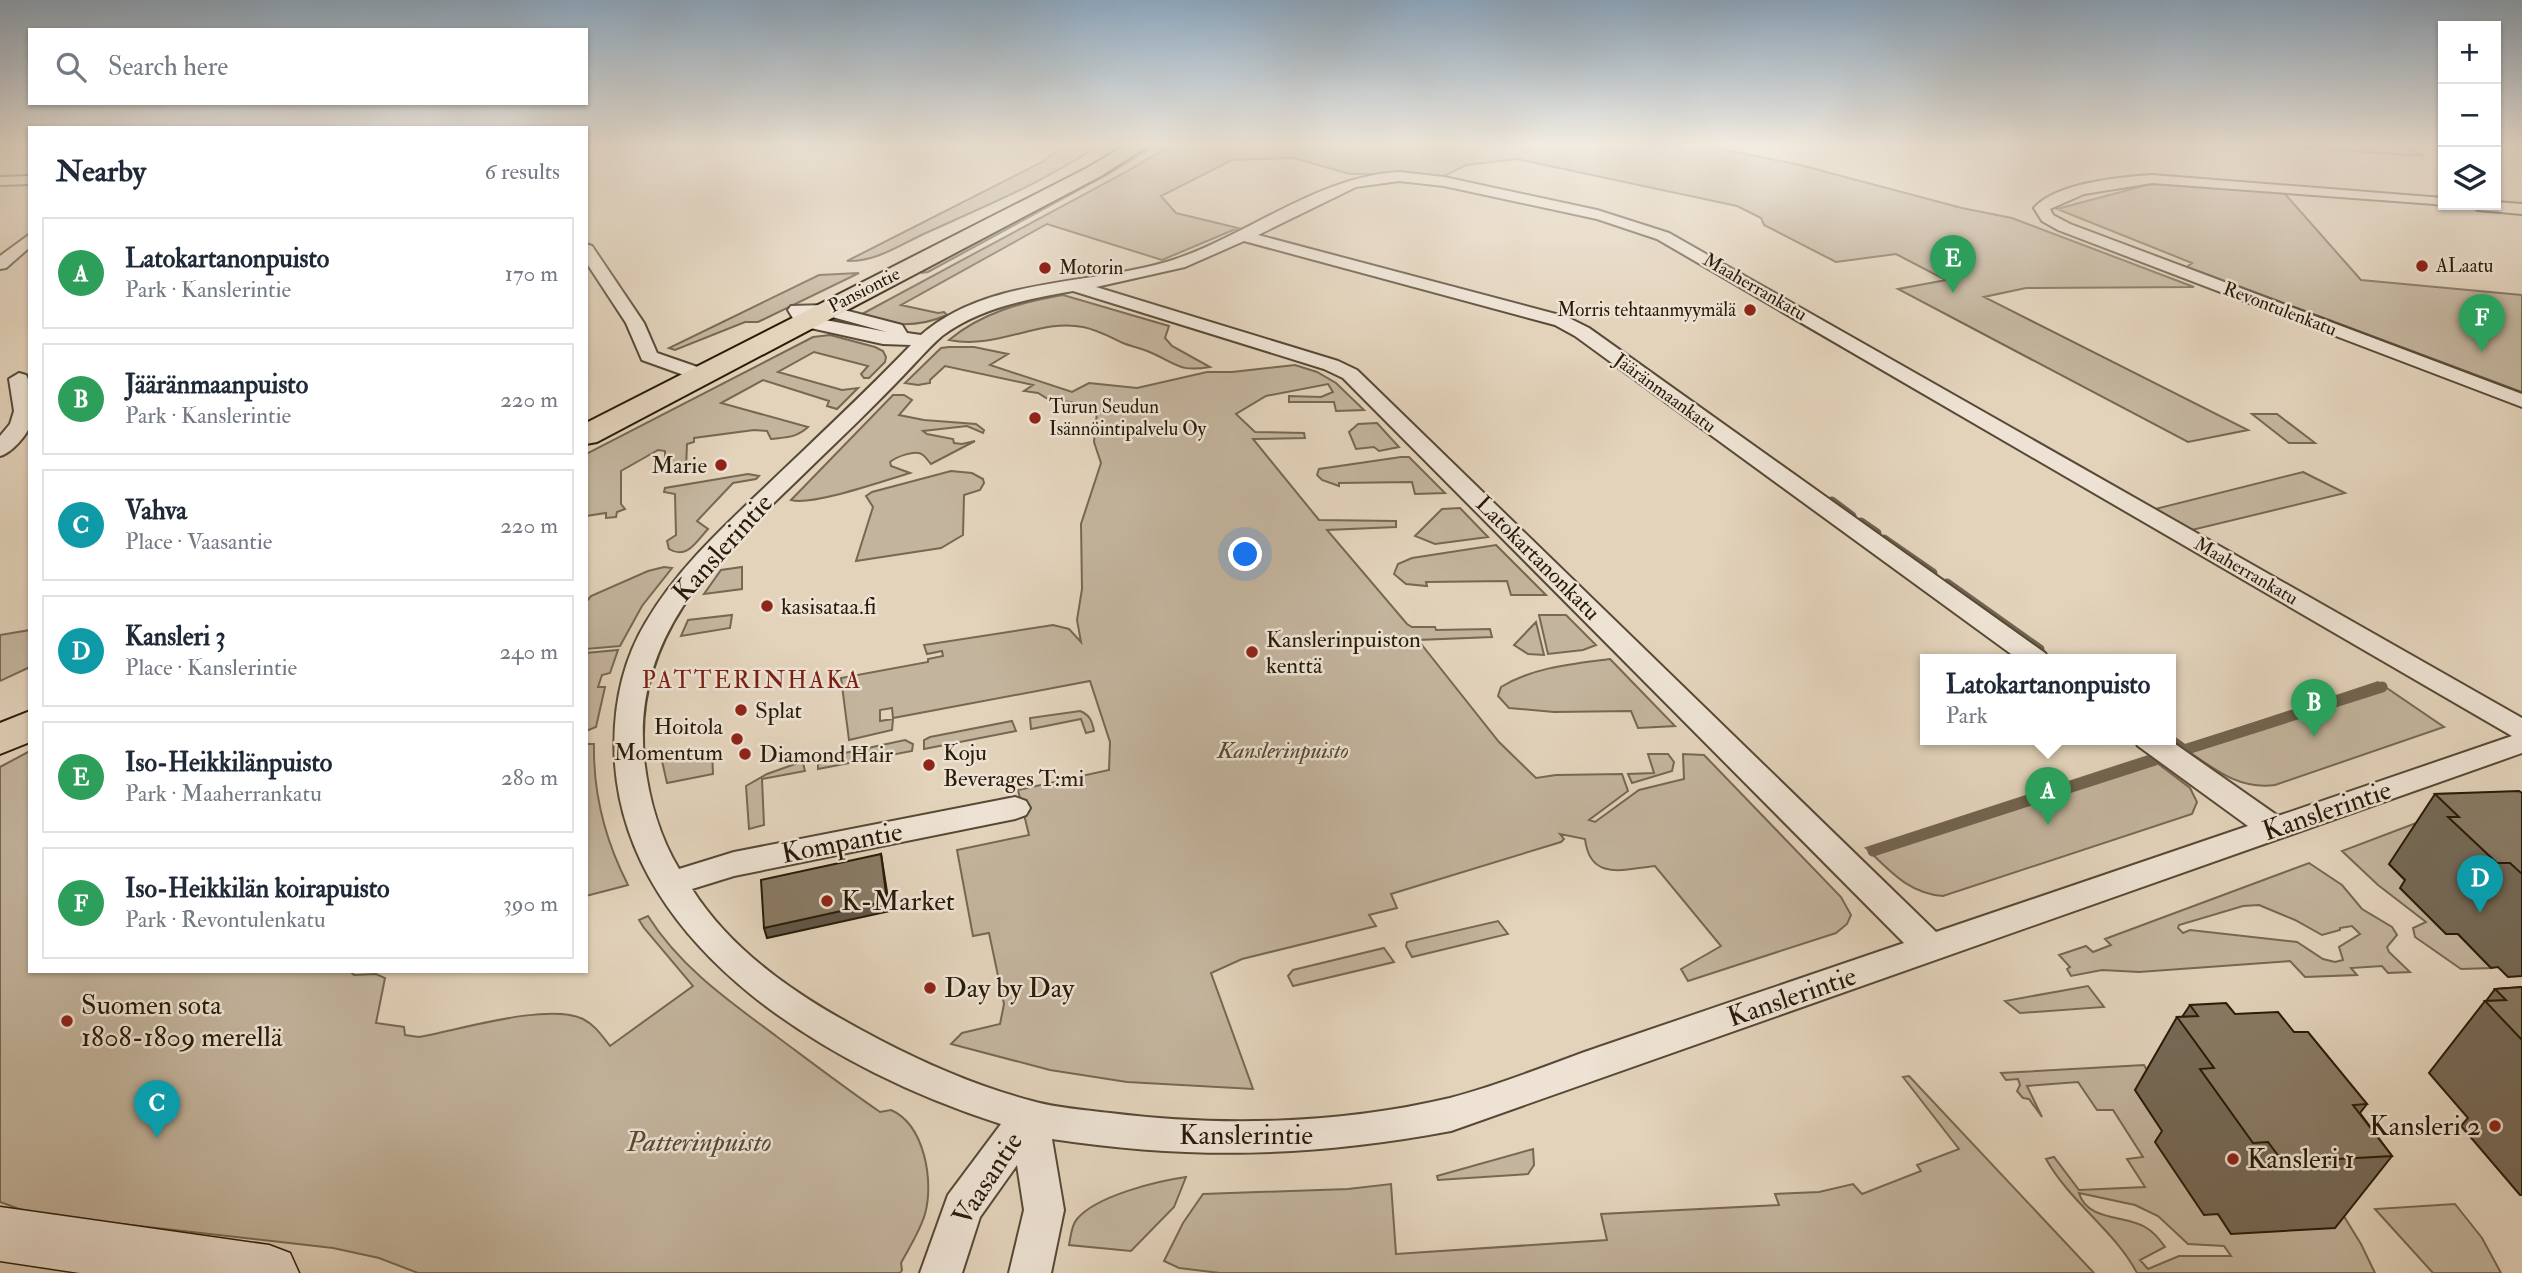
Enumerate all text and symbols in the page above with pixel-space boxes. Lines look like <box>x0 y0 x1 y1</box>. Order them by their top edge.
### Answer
map controls <box>2438 21 2501 210</box>
button: + <box>2438 21 2501 84</box>
search box <box>28 28 588 105</box>
icon: search <box>52 48 90 86</box>
text: Search here <box>108 51 228 83</box>
button: − <box>2438 84 2501 147</box>
button: layers <box>2438 147 2501 210</box>
text: Nearby <box>56 153 146 190</box>
text: 6 results <box>485 157 560 186</box>
pin: E <box>1930 235 1976 293</box>
text: Latokartanonpuisto <box>125 243 329 275</box>
street label: Maaherrankatu <box>1699 248 1811 327</box>
place label: ALaatu <box>2435 254 2494 278</box>
place label: Motorin <box>1059 256 1124 280</box>
marker: ALaatu <box>2414 258 2430 274</box>
text: A <box>74 259 88 288</box>
text: 170 m <box>505 259 558 288</box>
marker: Motorin <box>1037 260 1053 276</box>
street label: Pansiontie <box>824 262 904 318</box>
text: Park · Kanslerintie <box>125 275 291 304</box>
street label: Revontulenkatu <box>2220 276 2340 342</box>
pin: F <box>2459 294 2505 352</box>
place label: Morris tehtaanmyymälä <box>1557 298 1736 322</box>
marker: Morris tehtaanmyymälä <box>1742 302 1758 318</box>
street label: Jääränmaankatu <box>1608 347 1721 438</box>
text: Jääränmaanpuisto <box>125 369 308 401</box>
text: B <box>73 385 89 414</box>
text: 220 m <box>500 385 558 414</box>
place label: Turun Seudun Isännöintipalvelu Oy <box>1049 395 1207 442</box>
text: Park · Kanslerintie <box>125 401 291 430</box>
marker: Turun Seudun Isännöintipalvelu Oy <box>1027 410 1043 426</box>
place label: Marie <box>651 451 707 480</box>
marker: Marie <box>713 457 729 473</box>
street label: Kanslerintie <box>665 486 781 610</box>
street label: Latokartanonkatu <box>1470 490 1607 627</box>
text: Vahva <box>125 495 187 527</box>
text: C <box>73 511 89 540</box>
text: 220 m <box>500 511 558 540</box>
text: Place · Vaasantie <box>125 527 272 556</box>
street label: Maaherrankatu <box>2190 532 2302 611</box>
your location <box>1228 537 1262 571</box>
place label: kasisataa.fi <box>781 592 877 621</box>
marker: kasisataa.fi <box>759 598 775 614</box>
text: Kansleri 3 <box>125 621 226 653</box>
place label: Kanslerinpuiston kenttä <box>1266 625 1421 680</box>
text: D <box>72 637 90 666</box>
text: 240 m <box>499 637 558 666</box>
marker: Kanslerinpuiston kenttä <box>1244 644 1260 660</box>
text: Place · Kanslerintie <box>125 653 297 682</box>
popup <box>1920 654 2176 745</box>
district label: PATTERINHAKA <box>642 665 862 696</box>
text: Latokartanonpuisto <box>1946 669 2150 701</box>
pin: B <box>2291 679 2337 737</box>
place label: Splat <box>755 696 802 726</box>
text: Park <box>1946 701 1988 730</box>
marker: Splat <box>733 702 749 718</box>
place label: Hoitola Momentum <box>614 712 724 767</box>
marker: Hoitola Momentum <box>729 731 745 747</box>
park label: Kanslerinpuisto <box>1216 736 1349 765</box>
place label: Koju Beverages T:mi <box>943 738 1084 793</box>
place label: Diamond Hair <box>759 740 894 769</box>
marker: Diamond Hair <box>737 746 753 762</box>
text: Iso-Heikkilänpuisto <box>125 747 332 779</box>
marker: Koju Beverages T:mi <box>921 757 937 773</box>
text: E <box>73 763 89 792</box>
text: 280 m <box>501 763 558 792</box>
pin: A <box>2025 767 2071 825</box>
street label: Kanslerintie <box>2258 773 2396 849</box>
text: Park · Maaherrankatu <box>125 779 322 808</box>
street label: Kompantie <box>779 814 906 872</box>
pin: D <box>2457 855 2503 913</box>
text: Iso-Heikkilän koirapuisto <box>125 873 390 905</box>
place label: K-Market <box>841 884 955 919</box>
text: F <box>74 889 88 918</box>
text: 390 m <box>503 889 558 918</box>
marker: K-Market <box>819 893 835 909</box>
text: Park · Revontulenkatu <box>125 905 326 934</box>
street label: Kanslerintie <box>1723 959 1861 1035</box>
place label: Day by Day <box>944 971 1075 1006</box>
marker: Day by Day <box>922 980 938 996</box>
place label: Suomen sota 1808-1809 merellä <box>81 988 283 1055</box>
marker: Suomen sota 1808-1809 merellä <box>59 1013 75 1029</box>
pin: C <box>134 1080 180 1138</box>
place label: Kansleri 2 <box>2369 1109 2481 1144</box>
street label: Kanslerintie <box>1179 1118 1313 1153</box>
marker: Kansleri 2 <box>2487 1118 2503 1134</box>
park label: Patterinpuisto <box>625 1125 772 1160</box>
street label: Vaasantie <box>945 1126 1031 1232</box>
place label: Kansleri 1 <box>2247 1142 2355 1177</box>
marker: Kansleri 1 <box>2225 1151 2241 1167</box>

